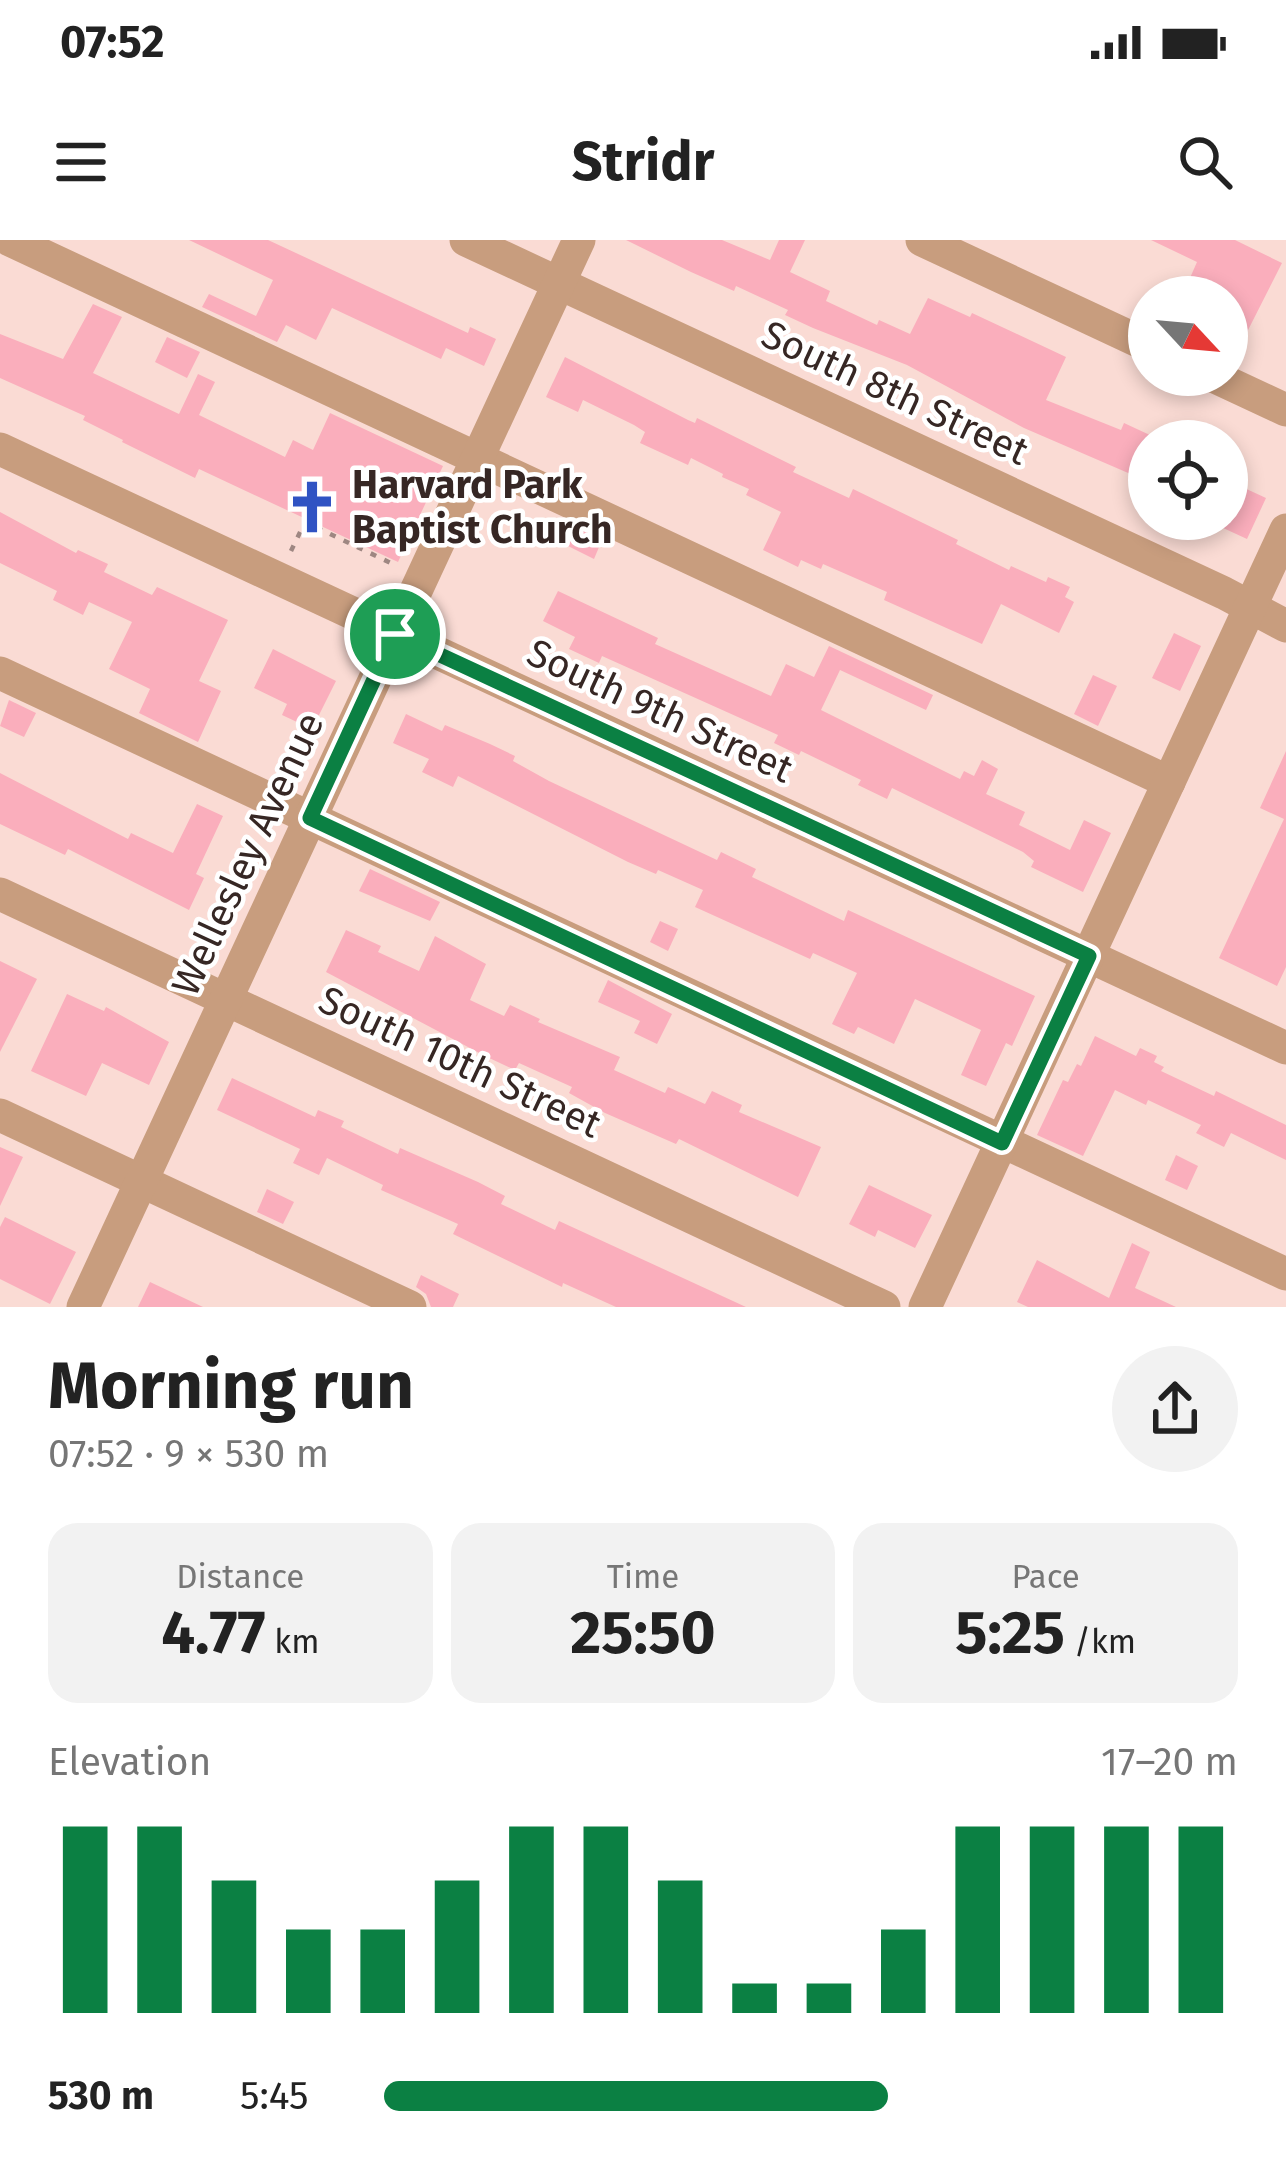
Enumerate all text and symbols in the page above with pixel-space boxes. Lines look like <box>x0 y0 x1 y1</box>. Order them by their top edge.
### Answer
text: 07:52 <box>60 15 164 69</box>
icon: menu <box>48 129 114 195</box>
icon: search <box>1172 129 1238 195</box>
text: Stridr <box>572 130 714 194</box>
north arrow <box>1128 276 1248 396</box>
map controls <box>1128 276 1248 540</box>
street label: South 8th Street <box>755 311 1036 475</box>
button: locate <box>1128 420 1248 540</box>
place label: Harvard Park Baptist Church <box>352 462 612 553</box>
church icon: Harvard Park Baptist Church <box>283 478 341 536</box>
pin <box>344 583 446 685</box>
icon: arrive <box>362 601 428 667</box>
street label: South 9th Street <box>520 629 801 793</box>
street label: Wellesley Avenue <box>162 705 334 1003</box>
street label: South 10th Street <box>312 977 609 1148</box>
text: Morning run <box>48 1346 414 1425</box>
button: share <box>1112 1346 1238 1472</box>
text: 07:52 · 9 × 530 m <box>48 1431 329 1477</box>
text: Distance <box>176 1557 304 1597</box>
text: Time <box>607 1557 679 1597</box>
text: Pace <box>1011 1557 1080 1597</box>
text: 4.77 <box>161 1597 266 1669</box>
text: 25:50 <box>570 1597 716 1669</box>
text: 5:25 <box>955 1597 1065 1669</box>
text: km <box>266 1622 320 1662</box>
text: /km <box>1065 1622 1136 1662</box>
text: Elevation <box>48 1739 211 1785</box>
text: 17–20 m <box>1101 1739 1238 1785</box>
text: 530 m <box>48 2073 154 2119</box>
text: 5:45 <box>240 2073 309 2119</box>

